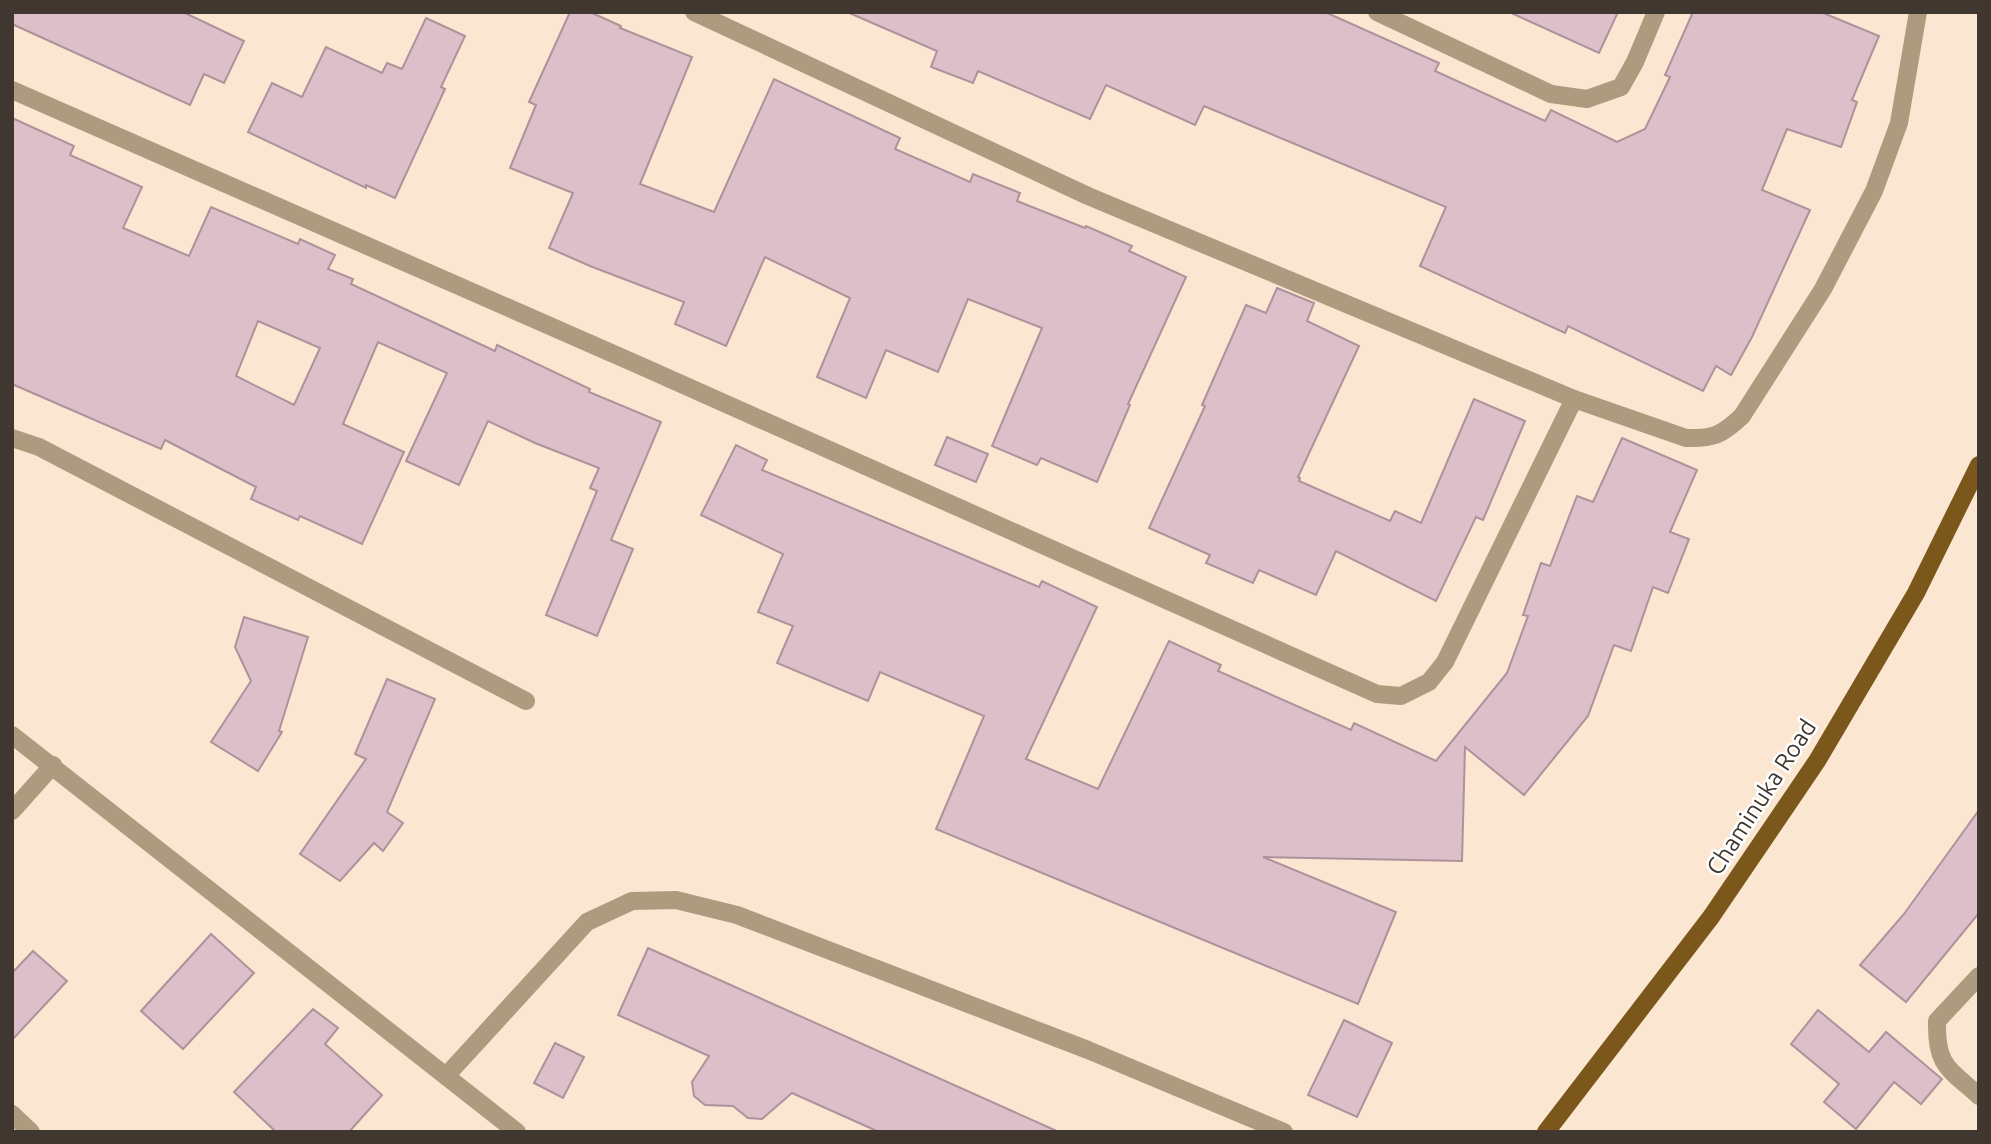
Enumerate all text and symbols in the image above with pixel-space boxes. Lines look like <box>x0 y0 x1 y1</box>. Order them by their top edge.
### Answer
street label: Chaminuka Road <box>1701 714 1821 880</box>

